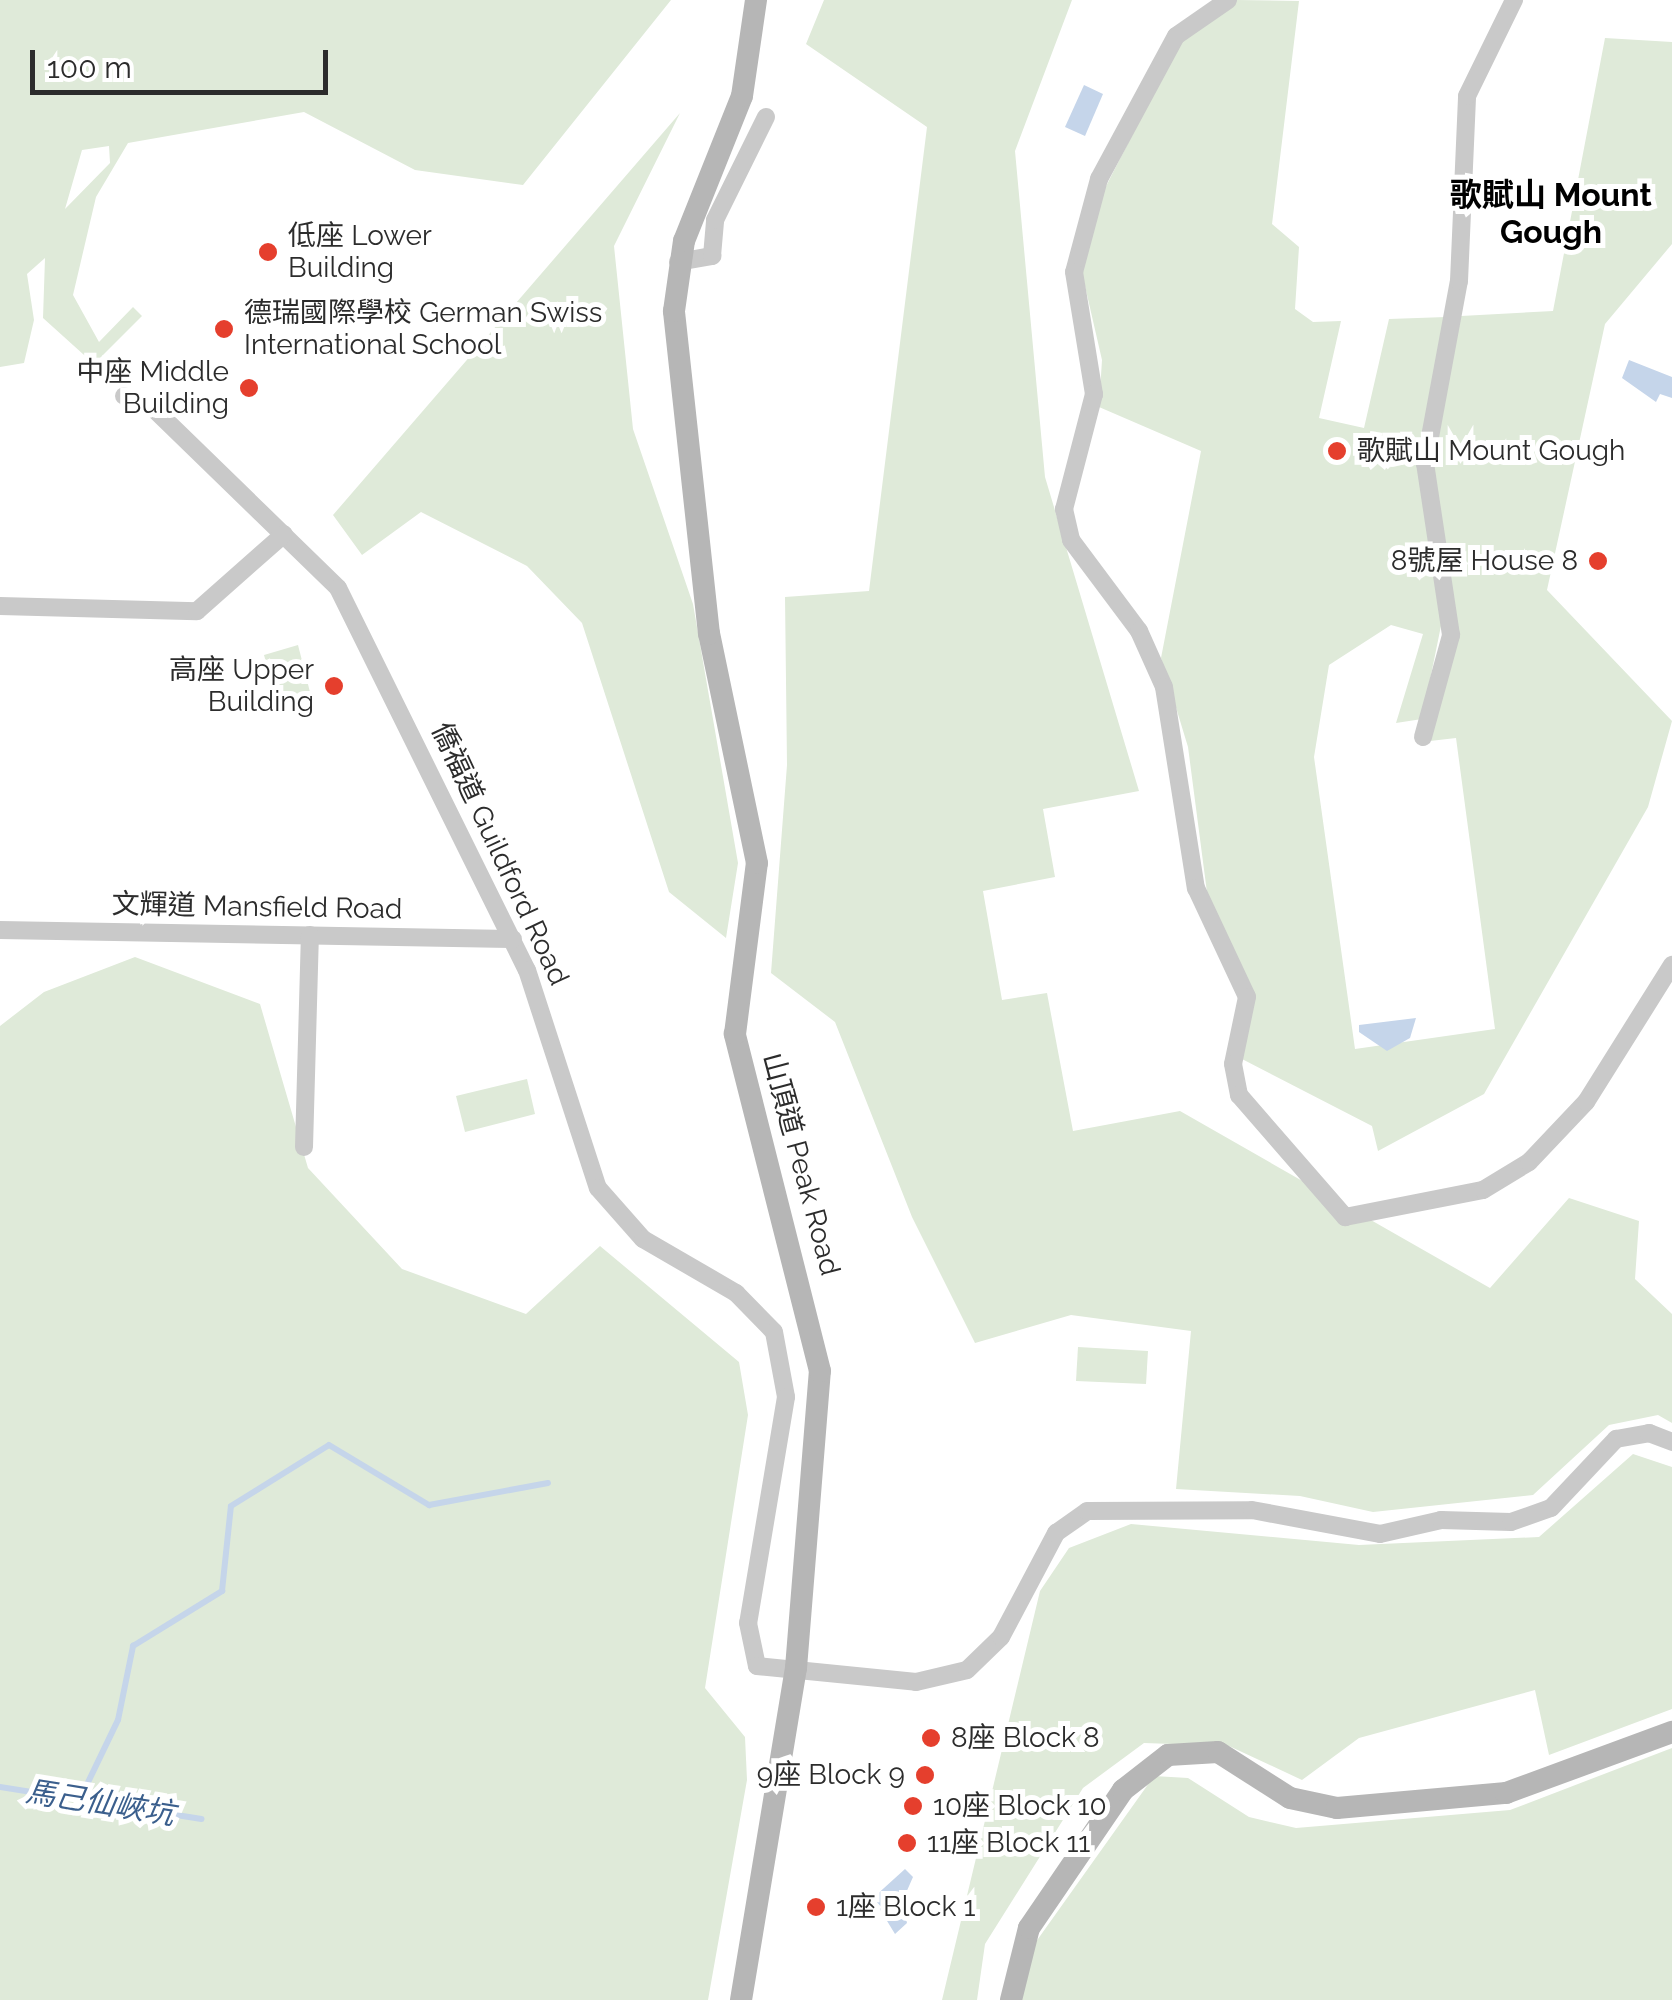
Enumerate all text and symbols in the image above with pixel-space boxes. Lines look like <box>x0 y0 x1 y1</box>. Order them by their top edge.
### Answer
scale bar <box>35 30 332 92</box>
text: 100 m <box>47 50 132 85</box>
district label: 歌賦山 Mount Gough <box>1450 177 1652 252</box>
place label: 低座 Lower Building <box>288 219 432 285</box>
marker: 低座 Lower Building <box>257 241 279 263</box>
place label: 德瑞國際學校 German Swiss International School <box>244 296 602 362</box>
marker: 德瑞國際學校 German Swiss International School <box>213 318 235 340</box>
place label: 中座 Middle Building <box>76 355 229 421</box>
marker: 中座 Middle Building <box>238 377 260 399</box>
place label: 歌賦山 Mount Gough <box>1357 434 1625 468</box>
marker: 歌賦山 Mount Gough <box>1326 440 1348 462</box>
place label: 8號屋 House 8 <box>1391 544 1578 578</box>
marker: 8號屋 House 8 <box>1587 550 1609 572</box>
place label: 高座 Upper Building <box>169 653 314 719</box>
marker: 高座 Upper Building <box>323 675 345 697</box>
street label: 僑福道 Guildford Road <box>424 717 576 991</box>
street label: 文輝道 Mansfield Road <box>111 888 403 926</box>
street label: 山頂道 Peak Road <box>755 1049 847 1279</box>
place label: 8座 Block 8 <box>951 1721 1100 1755</box>
marker: 8座 Block 8 <box>920 1727 942 1749</box>
place label: 9座 Block 9 <box>757 1758 905 1792</box>
marker: 9座 Block 9 <box>914 1764 936 1786</box>
water label: 馬己仙峽坑 <box>23 1773 177 1833</box>
place label: 10座 Block 10 <box>933 1789 1107 1823</box>
marker: 10座 Block 10 <box>902 1795 924 1817</box>
place label: 11座 Block 11 <box>927 1826 1090 1860</box>
marker: 11座 Block 11 <box>896 1832 918 1854</box>
place label: 1座 Block 1 <box>836 1890 975 1924</box>
marker: 1座 Block 1 <box>805 1896 827 1918</box>

